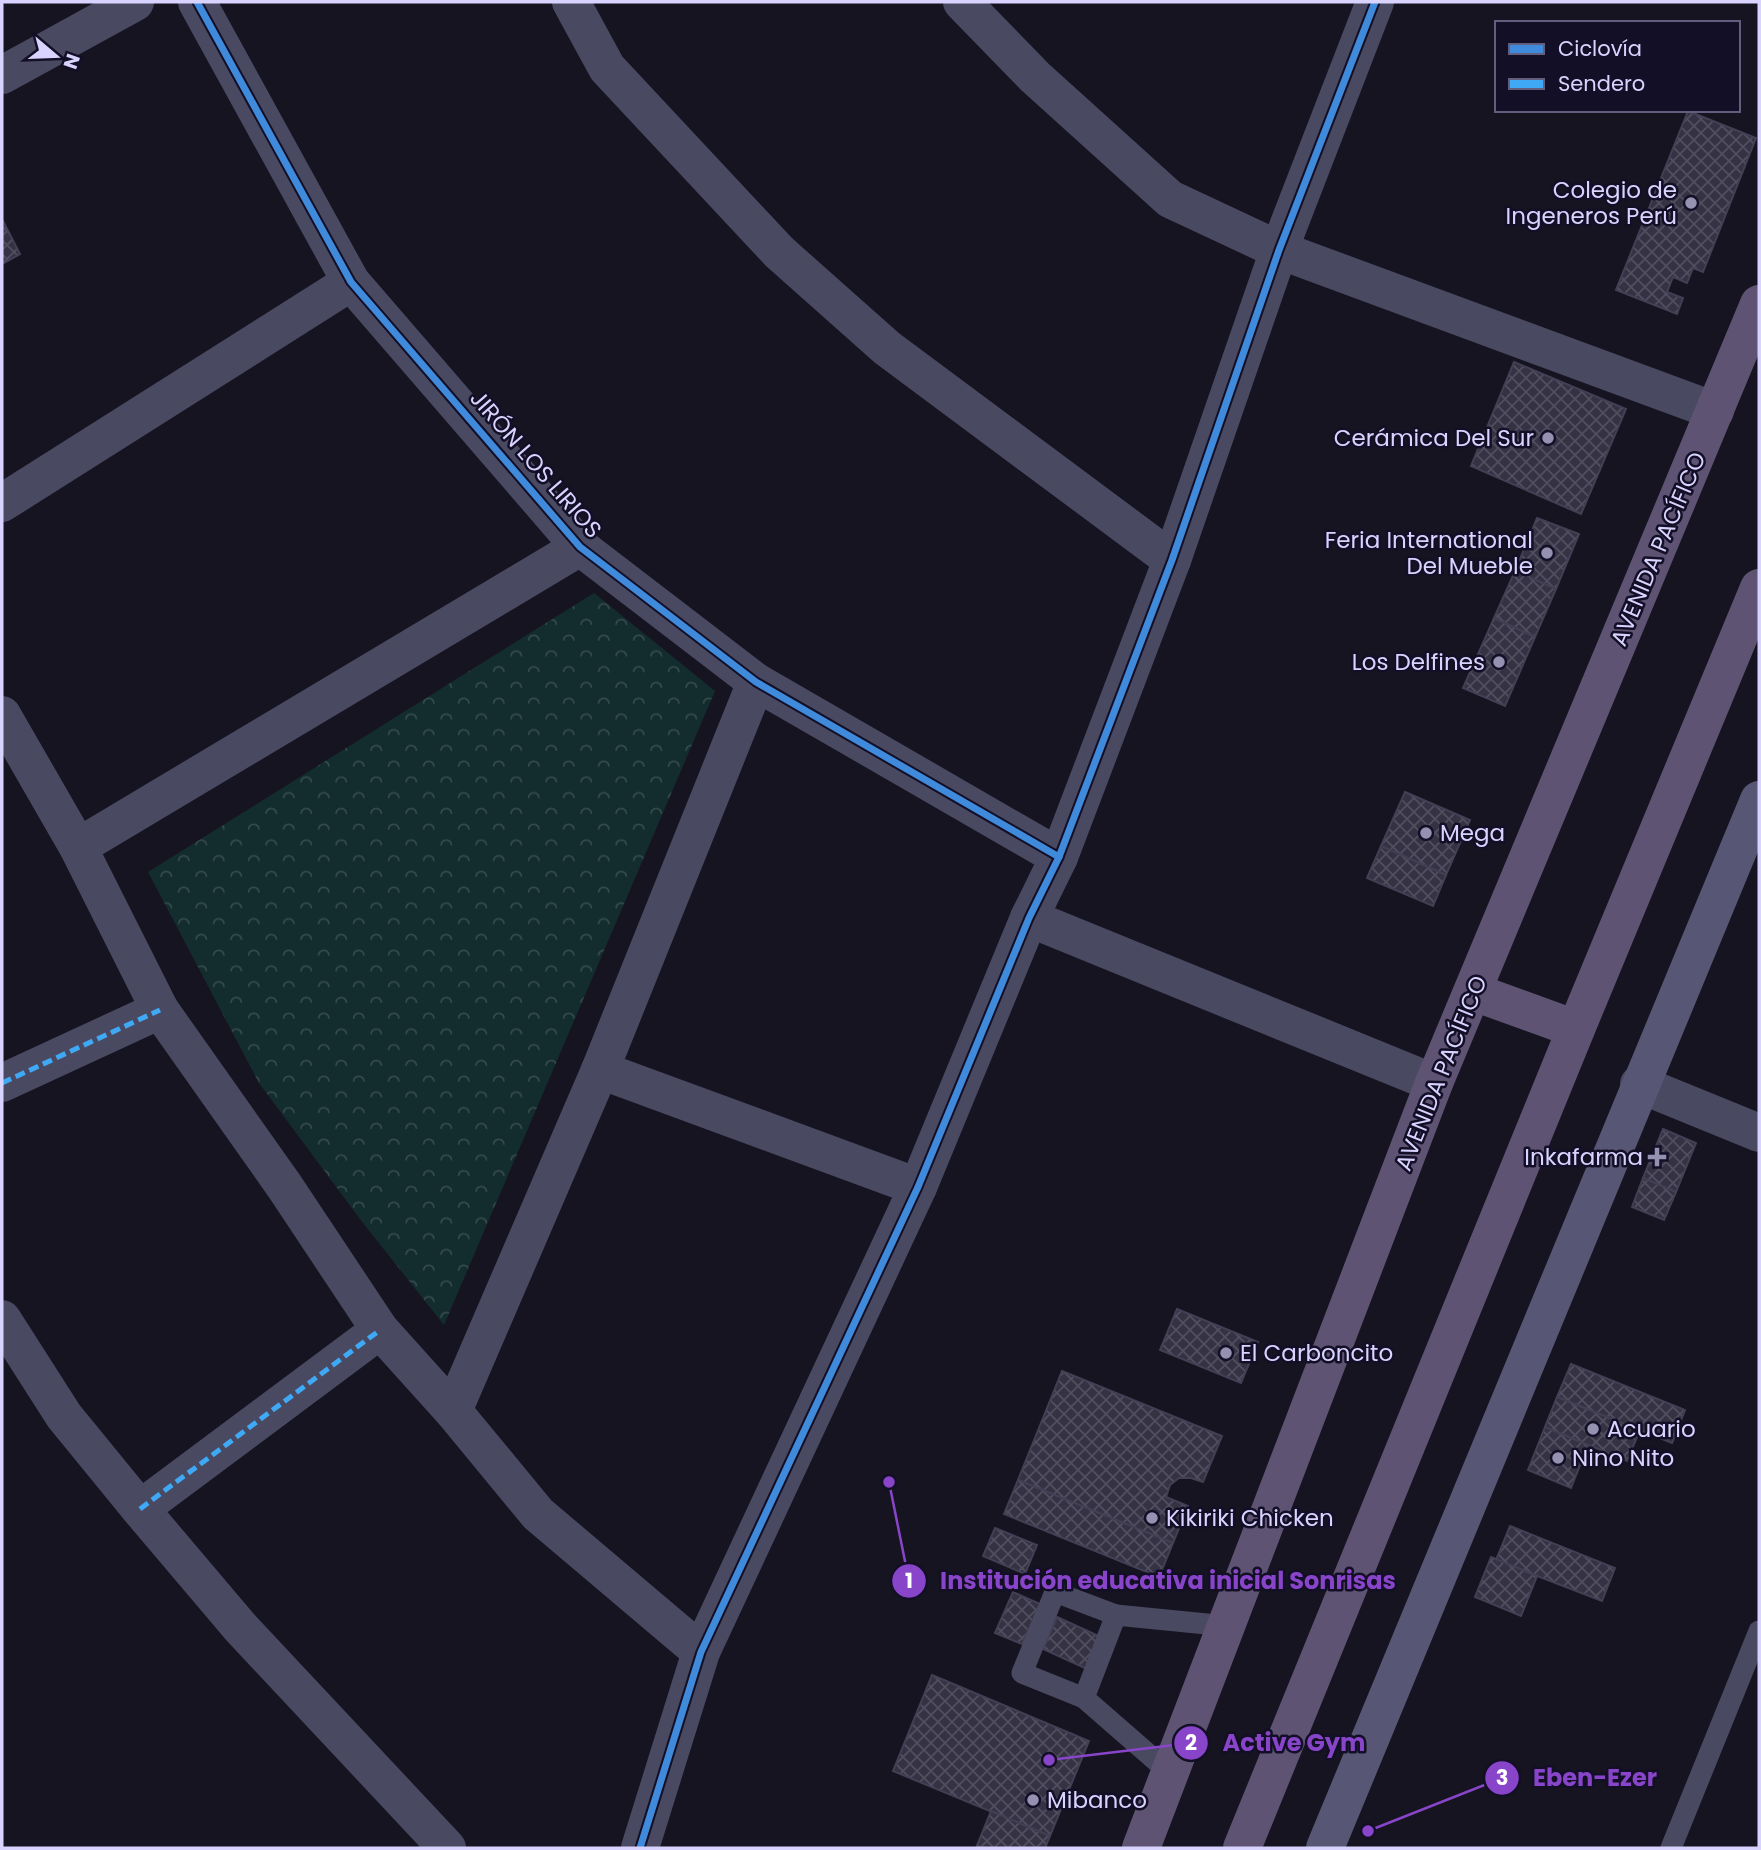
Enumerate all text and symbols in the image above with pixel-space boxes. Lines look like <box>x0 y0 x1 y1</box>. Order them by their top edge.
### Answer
north arrow <box>21 21 91 91</box>
legend <box>1495 21 1740 112</box>
text: Ciclovía <box>1558 34 1642 63</box>
text: N <box>57 50 87 73</box>
text: Sendero <box>1558 69 1645 98</box>
place label: Colegio de Ingeneros Perú <box>1506 174 1677 232</box>
marker: Colegio de Ingeneros Perú <box>1683 195 1699 211</box>
street label: JIRÓN LOS LIRIOS <box>463 383 609 545</box>
place label: Cerámica Del Sur <box>1334 422 1534 454</box>
marker: Cerámica Del Sur <box>1540 430 1556 446</box>
street label: AVENIDA PACÍFICO <box>1603 447 1713 651</box>
place label: Feria International Del Mueble <box>1325 524 1533 582</box>
marker: Feria International Del Mueble <box>1539 545 1555 561</box>
place label: Los Delfines <box>1352 646 1485 678</box>
marker: Los Delfines <box>1491 654 1507 670</box>
place label: Mega <box>1440 817 1505 849</box>
marker: Mega <box>1418 825 1434 841</box>
street label: AVENIDA PACÍFICO <box>1387 971 1495 1175</box>
place label: Inkafarma <box>1524 1141 1643 1173</box>
marker: Inkafarma <box>1649 1149 1665 1165</box>
place label: El Carboncito <box>1240 1337 1393 1369</box>
marker: El Carboncito <box>1218 1345 1234 1361</box>
place label: Acuario <box>1607 1413 1696 1445</box>
marker: Acuario <box>1585 1421 1601 1437</box>
place label: Nino Nito <box>1572 1442 1674 1474</box>
marker: Nino Nito <box>1550 1450 1566 1466</box>
place label: Kikiriki Chicken <box>1166 1502 1334 1534</box>
marker: Kikiriki Chicken <box>1144 1510 1160 1526</box>
callout: Institución educativa inicial Sonrisas <box>891 1558 1410 1603</box>
text: Institución educativa inicial Sonrisas <box>940 1564 1396 1597</box>
text: 1 <box>905 1566 913 1595</box>
callout: Active Gym <box>1173 1721 1379 1766</box>
text: Active Gym <box>1223 1726 1365 1759</box>
text: 2 <box>1185 1728 1197 1757</box>
callout: Eben-Ezer <box>1484 1755 1671 1800</box>
text: Eben-Ezer <box>1533 1761 1657 1794</box>
text: 3 <box>1496 1763 1508 1792</box>
place label: Mibanco <box>1047 1784 1147 1816</box>
marker: Mibanco <box>1025 1792 1041 1808</box>

